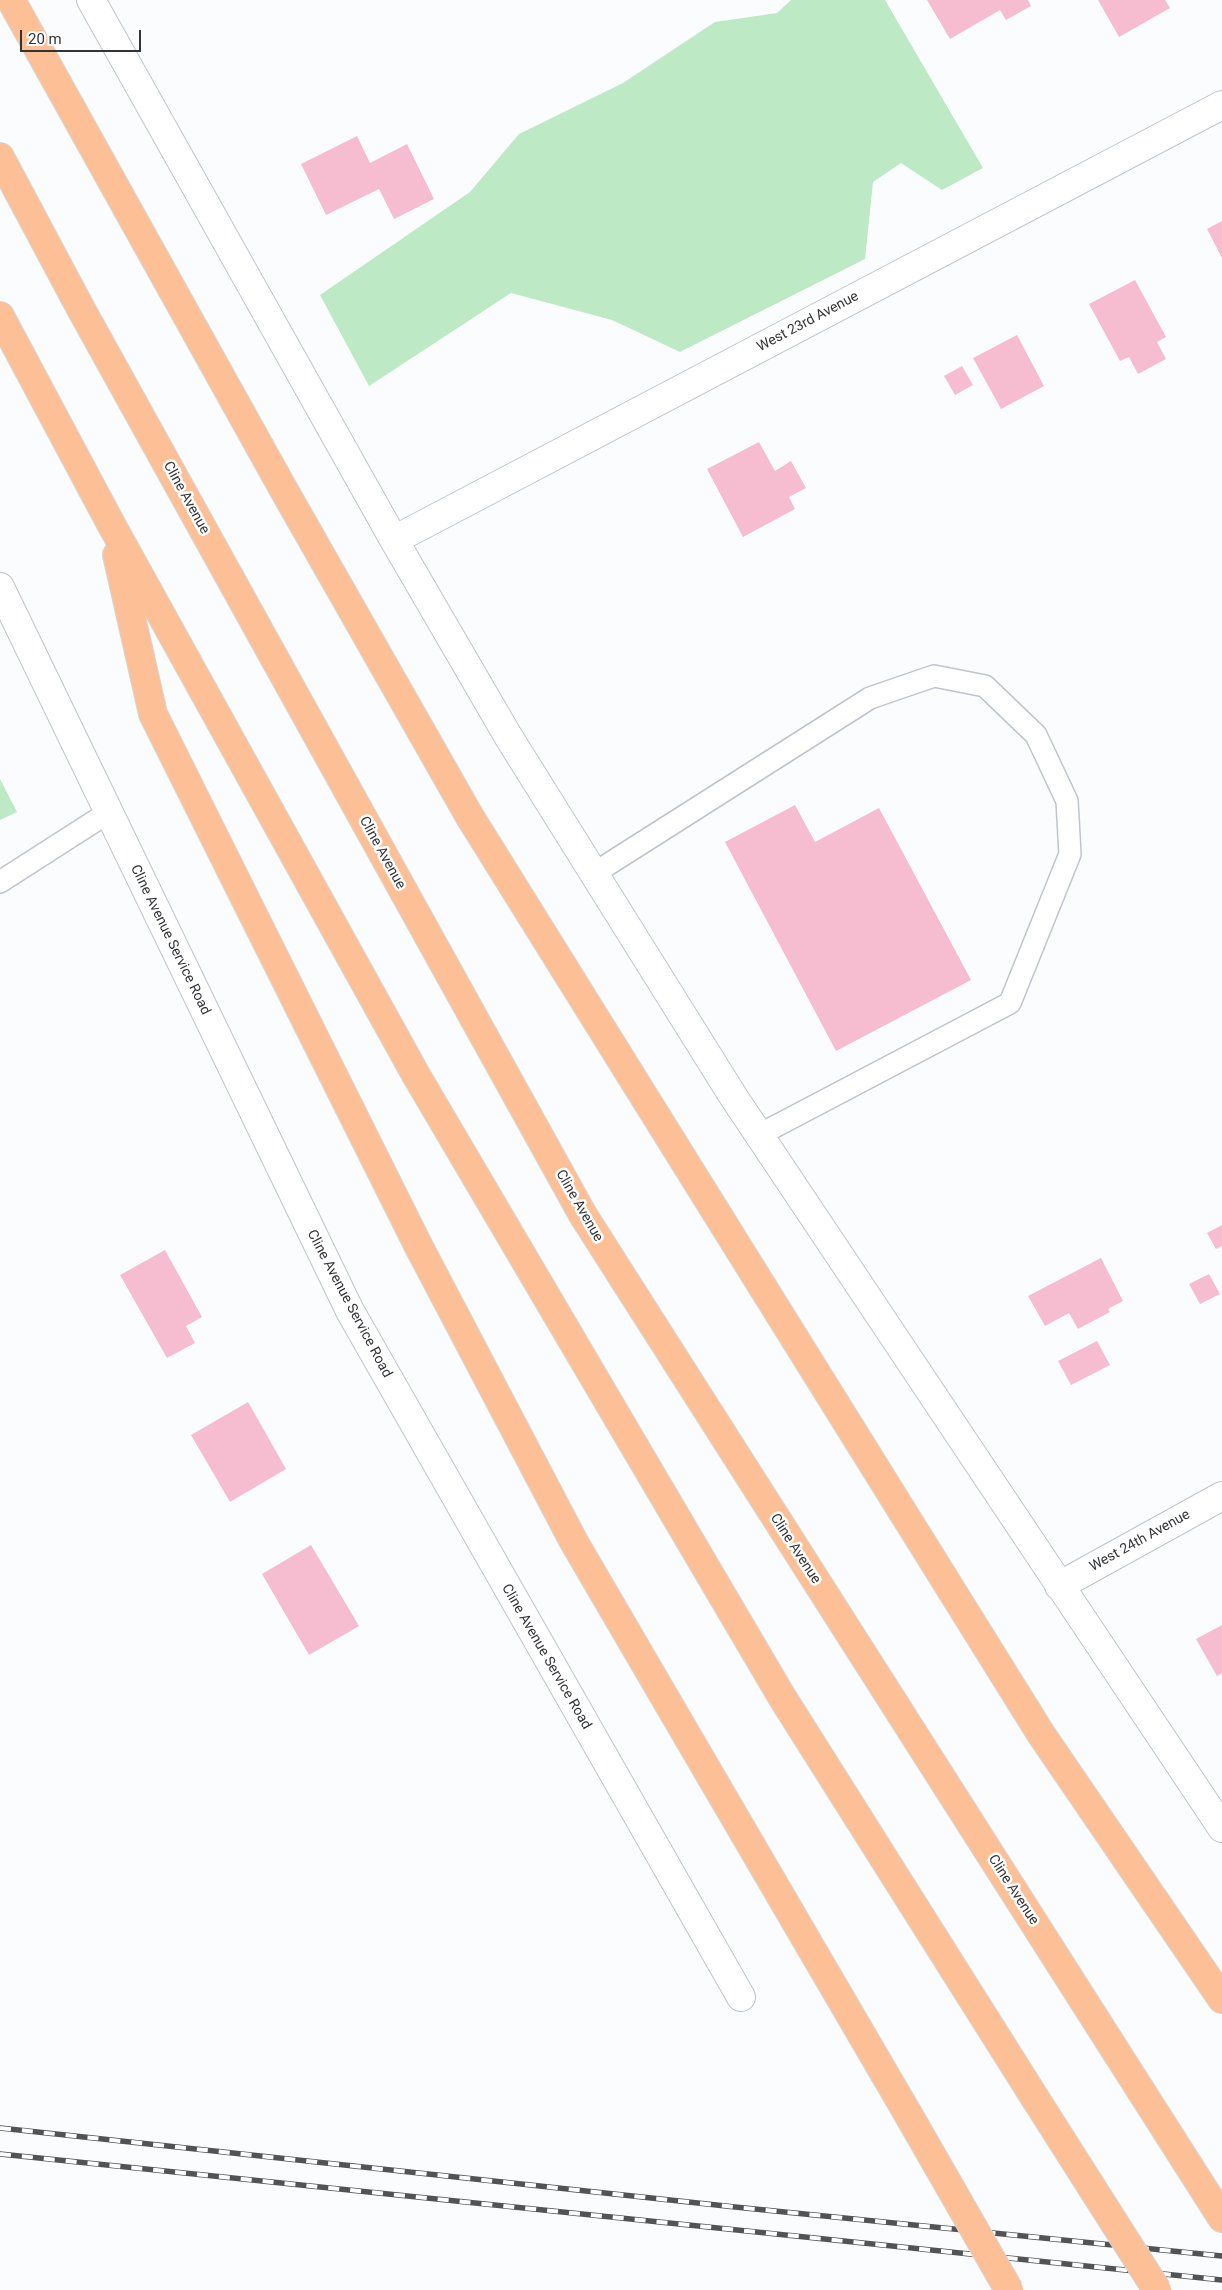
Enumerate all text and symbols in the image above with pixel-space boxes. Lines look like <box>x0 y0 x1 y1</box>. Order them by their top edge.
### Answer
scale bar <box>22 20 144 52</box>
text: 20 m <box>28 30 62 48</box>
street label: West 23rd Avenue <box>754 288 862 356</box>
street label: Cline Avenue <box>159 459 213 537</box>
street label: Cline Avenue <box>355 814 409 892</box>
street label: Cline Avenue Service Road <box>126 862 214 1018</box>
street label: Cline Avenue <box>552 1167 606 1245</box>
street label: Cline Avenue Service Road <box>303 1227 395 1381</box>
street label: West 24th Avenue <box>1087 1506 1193 1576</box>
street label: Cline Avenue <box>766 1511 824 1587</box>
street label: Cline Avenue Service Road <box>497 1581 595 1733</box>
street label: Cline Avenue <box>984 1852 1042 1928</box>

